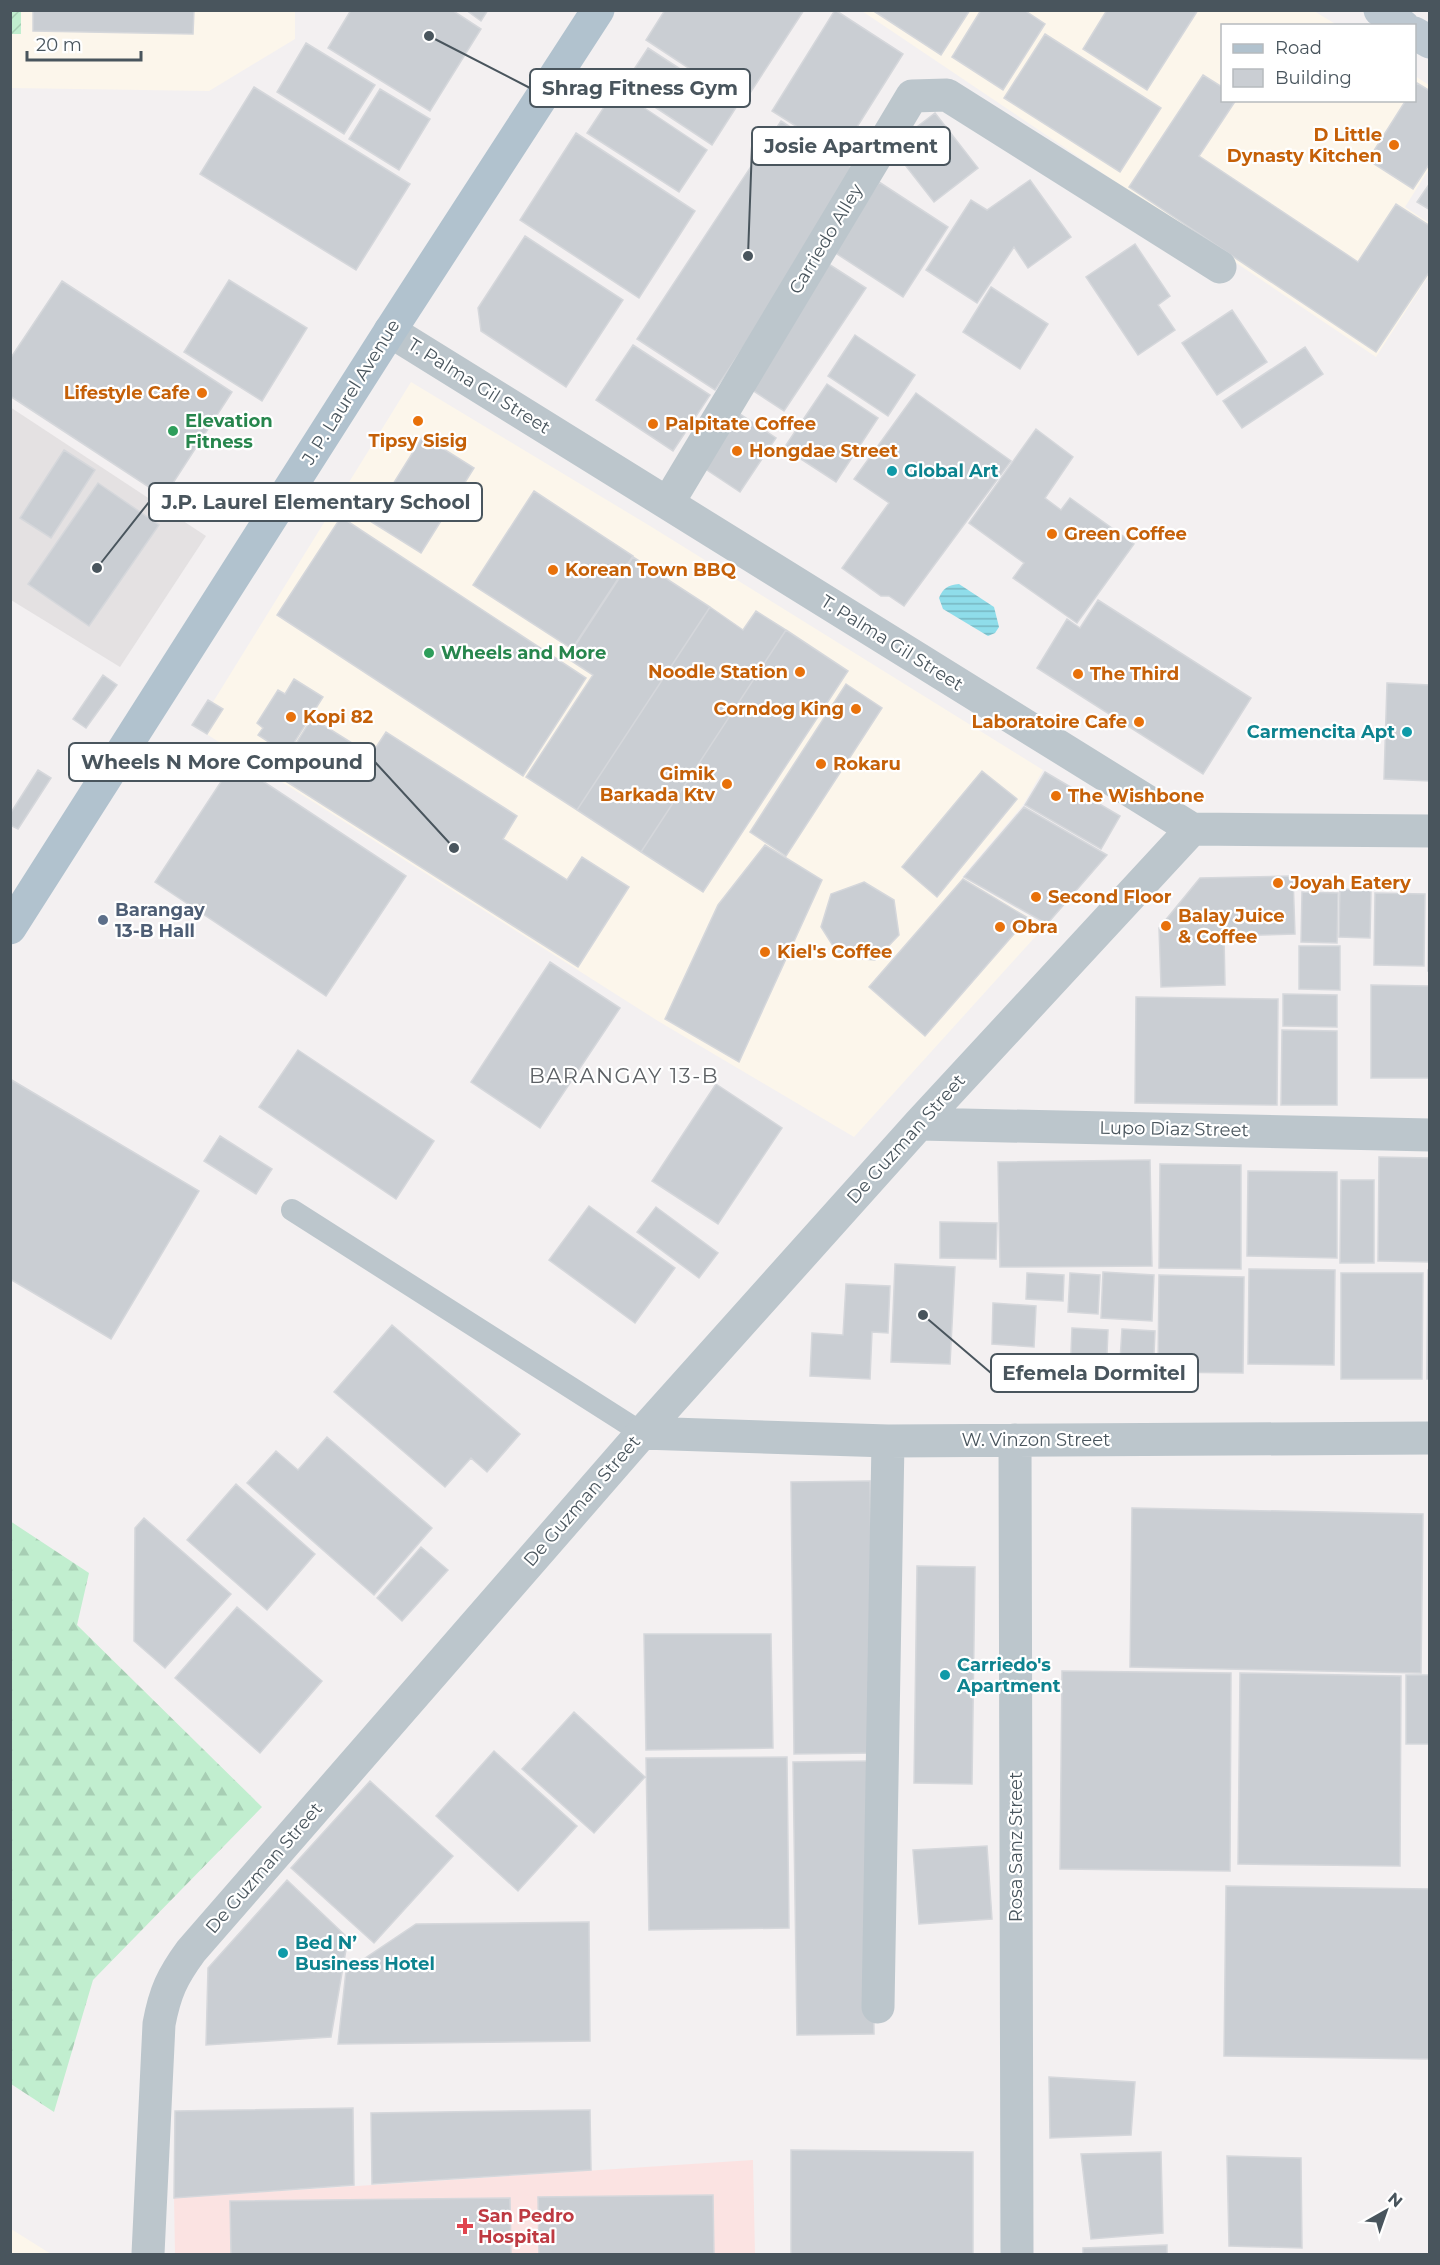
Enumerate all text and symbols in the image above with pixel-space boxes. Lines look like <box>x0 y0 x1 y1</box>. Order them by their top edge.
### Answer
scale bar <box>27 24 141 62</box>
legend <box>1221 24 1416 102</box>
text: 20 m <box>36 34 82 56</box>
text: Road <box>1275 37 1322 59</box>
text: Building <box>1275 67 1352 89</box>
callout: Shrag Fitness Gym <box>530 69 750 107</box>
text: Shrag Fitness Gym <box>542 76 738 100</box>
place label: D Little Dynasty Kitchen <box>1227 124 1382 167</box>
callout: Josie Apartment <box>752 127 950 165</box>
text: Josie Apartment <box>763 134 938 158</box>
marker: D Little Dynasty Kitchen <box>1387 138 1401 152</box>
street label: Carriedo Alley <box>785 180 868 298</box>
street label: J. P. Laurel Avenue <box>297 315 405 469</box>
street label: T. Palma Gil Street <box>404 333 554 439</box>
place label: Lifestyle Cafe <box>64 382 190 404</box>
marker: Lifestyle Cafe <box>195 386 209 400</box>
place label: Elevation Fitness <box>185 410 273 453</box>
place label: Palpitate Coffee <box>665 413 816 435</box>
marker: Tipsy Sisig <box>411 414 425 428</box>
marker: Palpitate Coffee <box>646 417 660 431</box>
marker: Elevation Fitness <box>166 424 180 438</box>
place label: Tipsy Sisig <box>369 430 467 452</box>
place label: Hongdae Street <box>749 440 898 462</box>
marker: Hongdae Street <box>730 444 744 458</box>
place label: Global Art <box>904 460 999 482</box>
marker: Global Art <box>885 464 899 478</box>
callout: J.P. Laurel Elementary School <box>149 483 482 521</box>
text: J.P. Laurel Elementary School <box>160 490 471 514</box>
place label: Green Coffee <box>1064 523 1187 545</box>
marker: Green Coffee <box>1045 527 1059 541</box>
place label: Korean Town BBQ <box>565 559 737 581</box>
marker: Korean Town BBQ <box>546 563 560 577</box>
street label: T. Palma Gil Street <box>817 590 967 696</box>
place label: Wheels and More <box>441 642 606 664</box>
marker: Wheels and More <box>422 646 436 660</box>
place label: Noodle Station <box>648 661 788 683</box>
place label: The Third <box>1090 663 1179 685</box>
marker: Noodle Station <box>793 665 807 679</box>
marker: The Third <box>1071 667 1085 681</box>
place label: Corndog King <box>714 698 844 720</box>
marker: Corndog King <box>849 702 863 716</box>
place label: Kopi 82 <box>303 706 374 728</box>
marker: Kopi 82 <box>284 710 298 724</box>
place label: Laboratoire Cafe <box>972 711 1127 733</box>
marker: Laboratoire Cafe <box>1132 715 1146 729</box>
place label: Carmencita Apt <box>1247 721 1395 743</box>
marker: Carmencita Apt <box>1400 725 1414 739</box>
callout: Wheels N More Compound <box>69 743 375 781</box>
text: Wheels N More Compound <box>81 750 363 774</box>
place label: Rokaru <box>833 753 901 775</box>
marker: Rokaru <box>814 757 828 771</box>
place label: Gimik Barkada Ktv <box>600 763 715 806</box>
marker: Gimik Barkada Ktv <box>720 777 734 791</box>
place label: The Wishbone <box>1068 785 1204 807</box>
marker: The Wishbone <box>1049 789 1063 803</box>
place label: Joyah Eatery <box>1289 872 1411 894</box>
marker: Joyah Eatery <box>1271 876 1285 890</box>
place label: Second Floor <box>1048 886 1172 908</box>
marker: Second Floor <box>1029 890 1043 904</box>
place label: Barangay 13-B Hall <box>115 899 205 942</box>
place label: Balay Juice & Coffee <box>1178 905 1285 948</box>
marker: Barangay 13-B Hall <box>96 913 110 927</box>
place label: Obra <box>1012 916 1058 938</box>
marker: Balay Juice & Coffee <box>1159 919 1173 933</box>
marker: Obra <box>993 920 1007 934</box>
place label: Kiel's Coffee <box>777 941 892 963</box>
marker: Kiel's Coffee <box>758 945 772 959</box>
district label: BARANGAY 13-B <box>529 1063 719 1088</box>
street label: De Guzman Street <box>842 1070 970 1208</box>
street label: Lupo Diaz Street <box>1099 1117 1249 1141</box>
callout: Efemela Dormitel <box>991 1354 1198 1392</box>
text: Efemela Dormitel <box>1002 1361 1186 1385</box>
street label: W. Vinzon Street <box>962 1429 1110 1451</box>
street label: De Guzman Street <box>519 1431 645 1571</box>
place label: Carriedo's Apartment <box>956 1654 1061 1697</box>
marker: Carriedo's Apartment <box>938 1668 952 1682</box>
street label: Rosa Sanz Street <box>1005 1772 1027 1922</box>
street label: De Guzman Street <box>201 1798 327 1938</box>
place label: Bed N’ Business Hotel <box>295 1932 435 1975</box>
marker: Bed N’ Business Hotel <box>276 1946 290 1960</box>
north arrow <box>1356 2181 1416 2241</box>
text: N <box>1384 2188 1406 2211</box>
place label: San Pedro Hospital <box>478 2205 575 2248</box>
marker: San Pedro Hospital <box>456 2217 474 2235</box>

